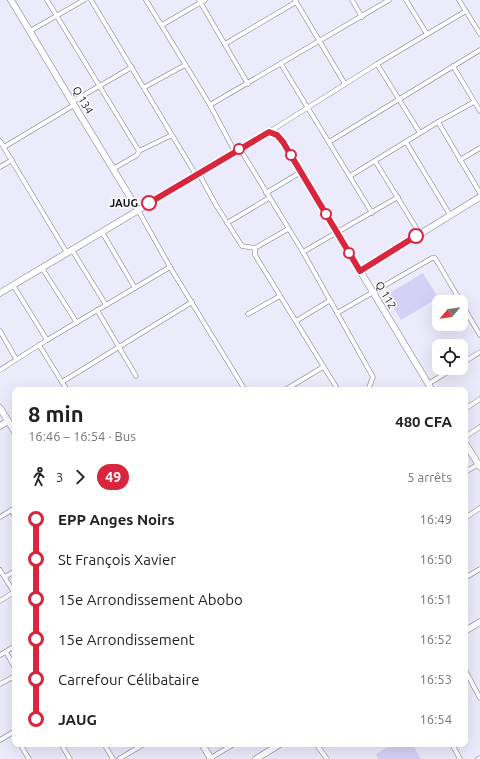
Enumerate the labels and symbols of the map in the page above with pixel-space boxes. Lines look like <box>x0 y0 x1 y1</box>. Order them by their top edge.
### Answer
street label: Q 134 <box>70 84 96 116</box>
unlabelled marker <box>233 143 245 155</box>
unlabelled marker <box>285 149 297 161</box>
marker: JAUG <box>141 195 157 211</box>
place label: JAUG <box>110 197 138 209</box>
unlabelled marker <box>320 208 332 220</box>
unlabelled marker <box>408 228 424 244</box>
unlabelled marker <box>343 247 355 259</box>
street label: Q 112 <box>373 279 399 311</box>
north arrow <box>432 295 468 331</box>

